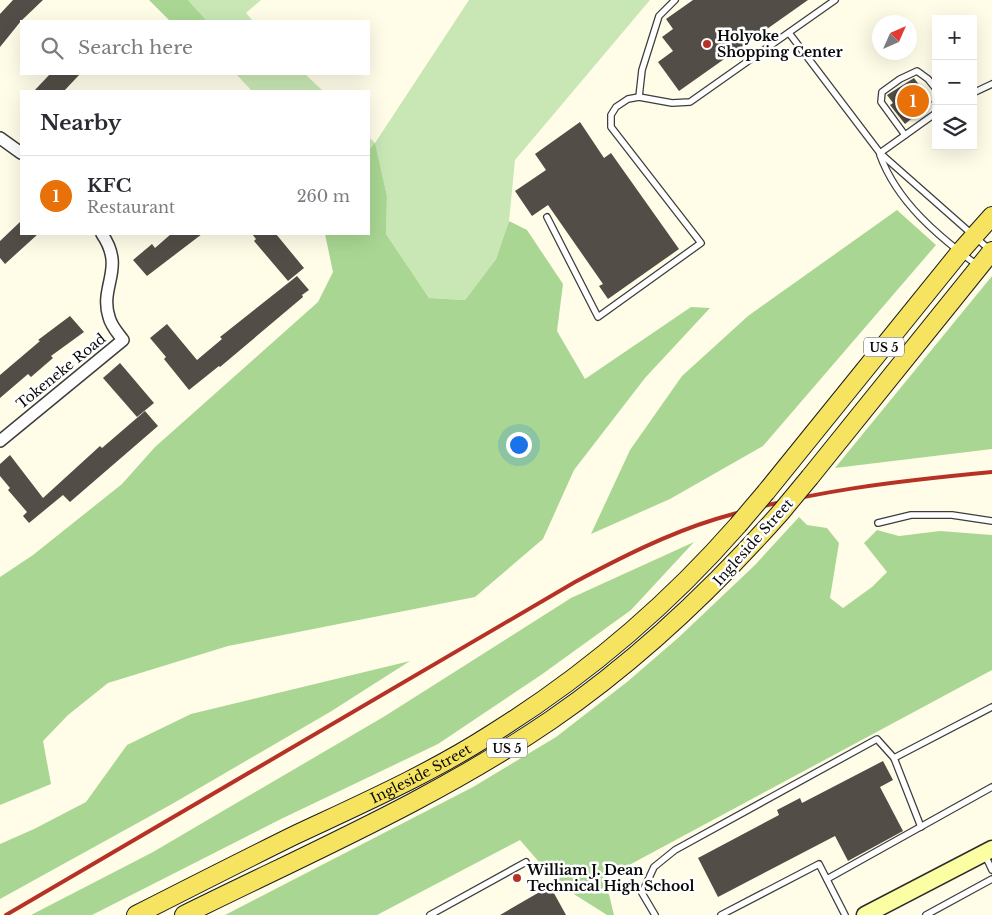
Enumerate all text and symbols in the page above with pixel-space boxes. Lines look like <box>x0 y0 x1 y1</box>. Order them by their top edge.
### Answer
north arrow <box>872 15 917 60</box>
map controls <box>932 15 977 150</box>
button: + <box>932 15 977 60</box>
search box <box>20 20 370 75</box>
place label: Holyoke Shopping Center <box>717 27 843 61</box>
icon: search <box>38 34 66 62</box>
text: Search here <box>78 36 193 59</box>
marker: Holyoke Shopping Center <box>701 38 713 50</box>
button: − <box>932 60 977 105</box>
pin: 1 <box>897 82 929 120</box>
button: layers <box>932 105 977 150</box>
text: Nearby <box>40 110 121 136</box>
text: KFC <box>87 174 131 197</box>
text: 1 <box>53 186 59 206</box>
text: 260 m <box>297 186 350 206</box>
text: Restaurant <box>87 197 175 217</box>
street label: Tokeneke Road <box>13 329 110 413</box>
road number: US 5 <box>864 338 904 357</box>
your location <box>506 432 532 458</box>
street label: Ingleside Street <box>709 494 797 589</box>
road number: US 5 <box>487 738 527 758</box>
street label: Ingleside Street <box>367 739 475 807</box>
place label: William J. Dean Technical High School <box>526 861 695 895</box>
marker: William J. Dean Technical High School <box>511 872 523 884</box>

